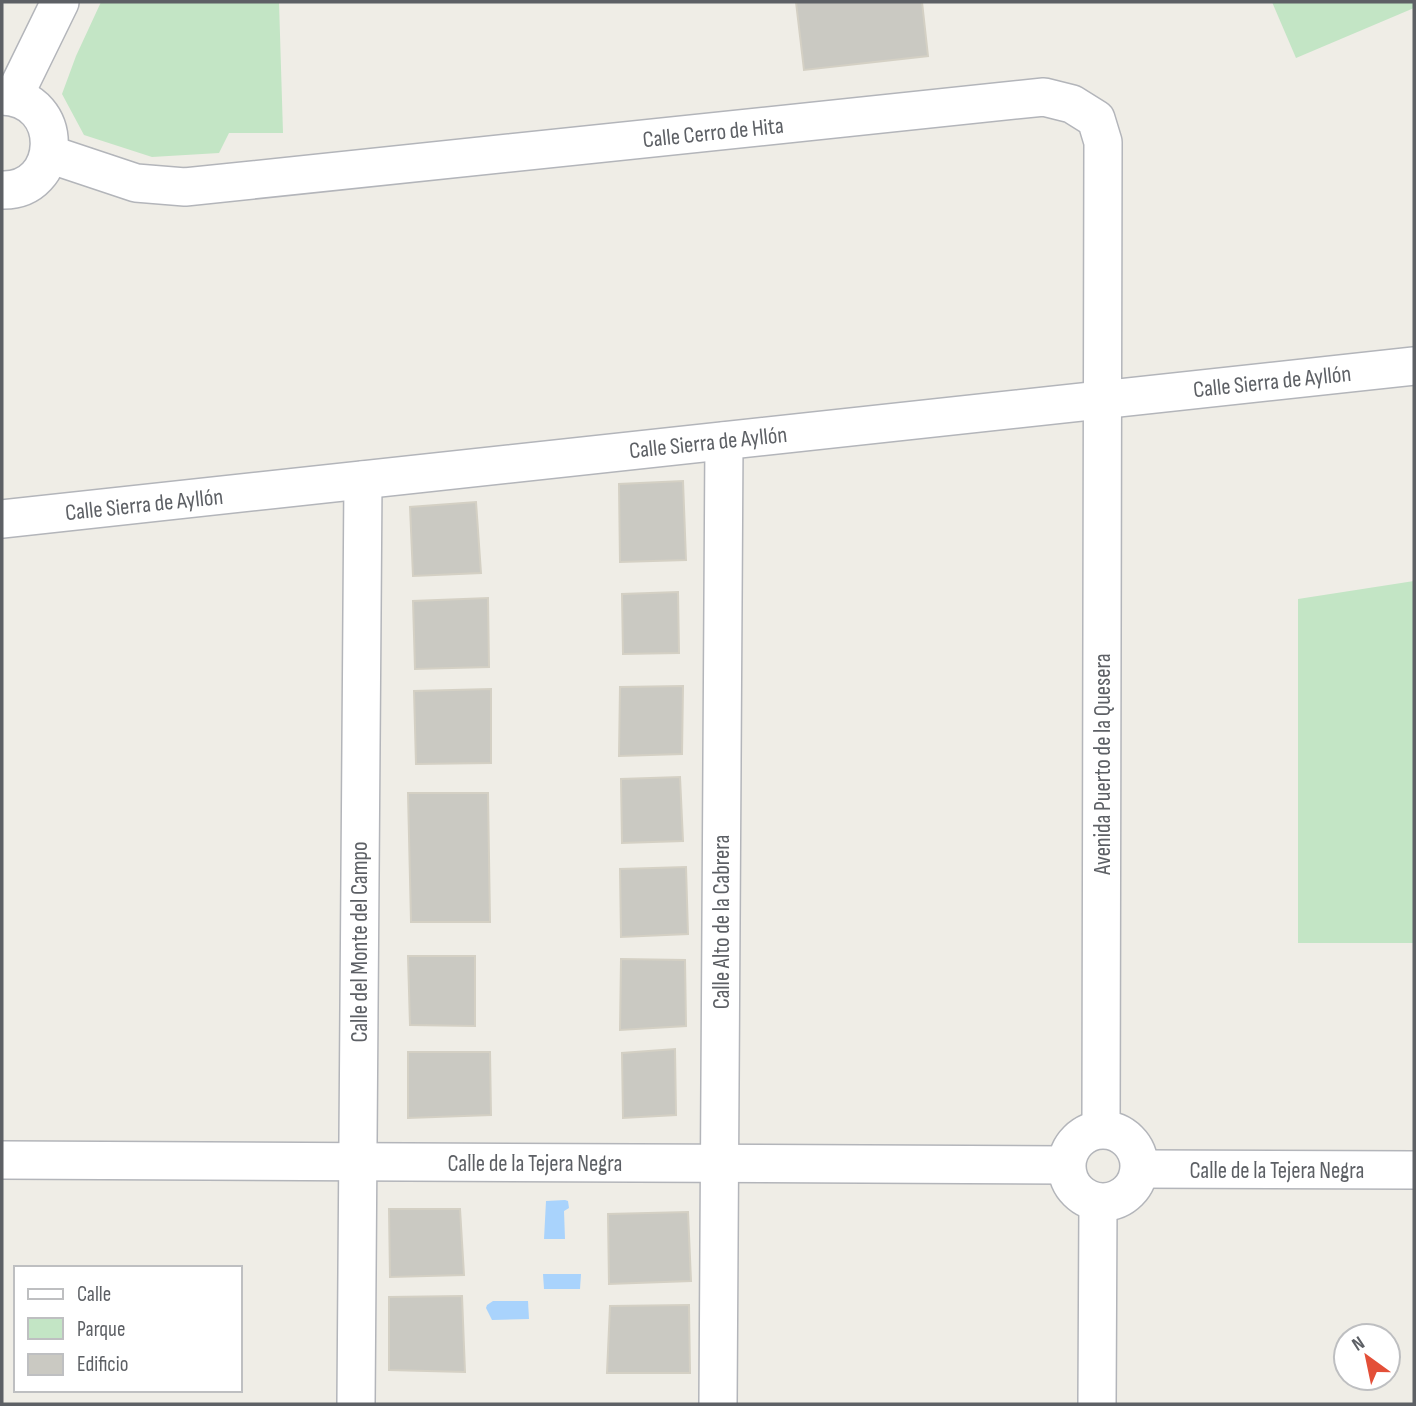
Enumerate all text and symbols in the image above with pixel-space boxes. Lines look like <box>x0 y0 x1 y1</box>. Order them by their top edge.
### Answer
street label: Calle Cerro de Hita <box>641 112 785 154</box>
street label: Calle Sierra de Ayllón <box>1192 360 1352 404</box>
street label: Calle Sierra de Ayllón <box>628 421 788 465</box>
street label: Calle Sierra de Ayllón <box>64 483 224 527</box>
street label: Avenida Puerto de la Quesera <box>1089 653 1117 876</box>
street label: Calle Alto de la Cabrera <box>708 835 736 1009</box>
street label: Calle del Monte del Campo <box>346 841 374 1043</box>
street label: Calle de la Tejera Negra <box>448 1150 622 1178</box>
street label: Calle de la Tejera Negra <box>1190 1157 1364 1185</box>
legend <box>14 1266 242 1392</box>
text: Calle <box>77 1282 111 1307</box>
text: Parque <box>77 1317 125 1342</box>
north arrow <box>1332 1322 1402 1392</box>
text: N <box>1348 1332 1369 1356</box>
text: Edificio <box>77 1352 128 1377</box>

